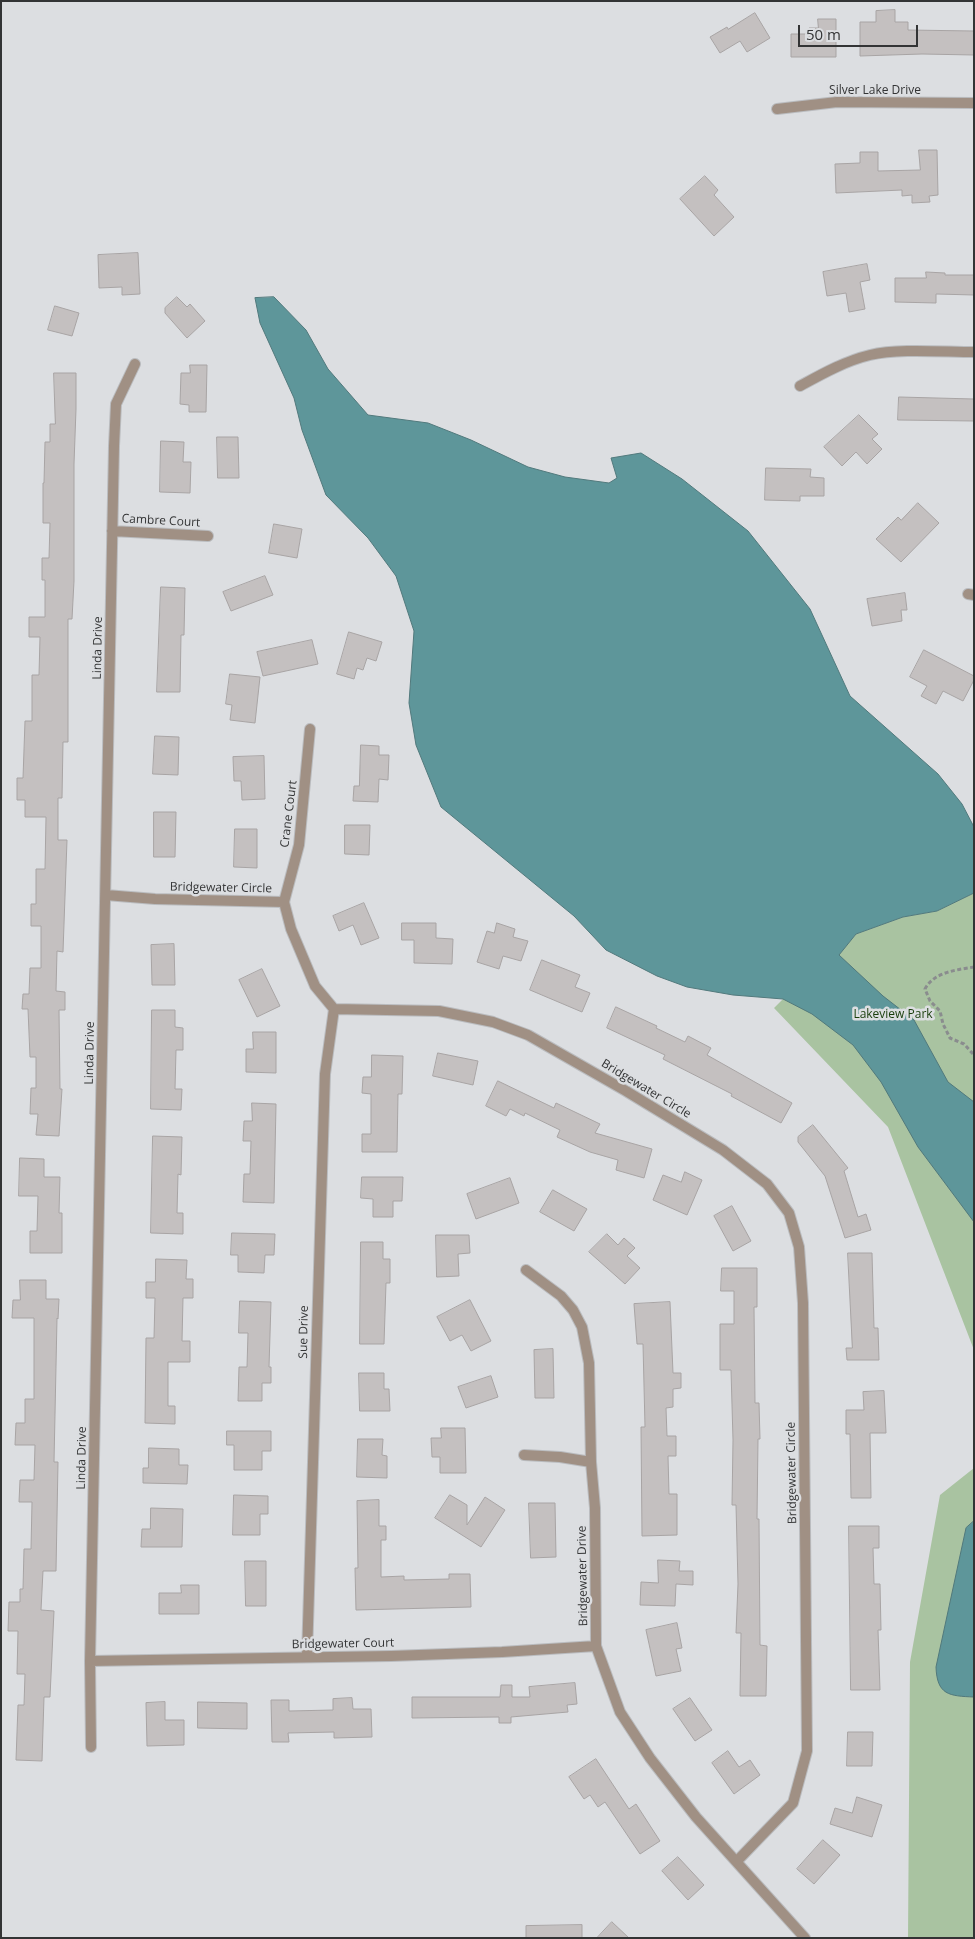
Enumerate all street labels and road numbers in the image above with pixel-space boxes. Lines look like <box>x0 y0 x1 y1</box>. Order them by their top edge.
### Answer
street label: Silver Lake Drive <box>829 84 921 98</box>
street label: Cambre Court <box>121 512 201 530</box>
street label: Linda Drive <box>90 616 106 680</box>
street label: Crane Court <box>278 780 300 848</box>
street label: Bridgewater Circle <box>170 880 272 896</box>
street label: Linda Drive <box>82 1021 98 1085</box>
street label: Bridgewater Circle <box>598 1056 694 1122</box>
street label: Sue Drive <box>296 1305 312 1359</box>
street label: Bridgewater Circle <box>784 1422 800 1524</box>
street label: Linda Drive <box>74 1426 90 1490</box>
street label: Bridgewater Drive <box>575 1526 591 1626</box>
street label: Bridgewater Court <box>292 1636 394 1652</box>

